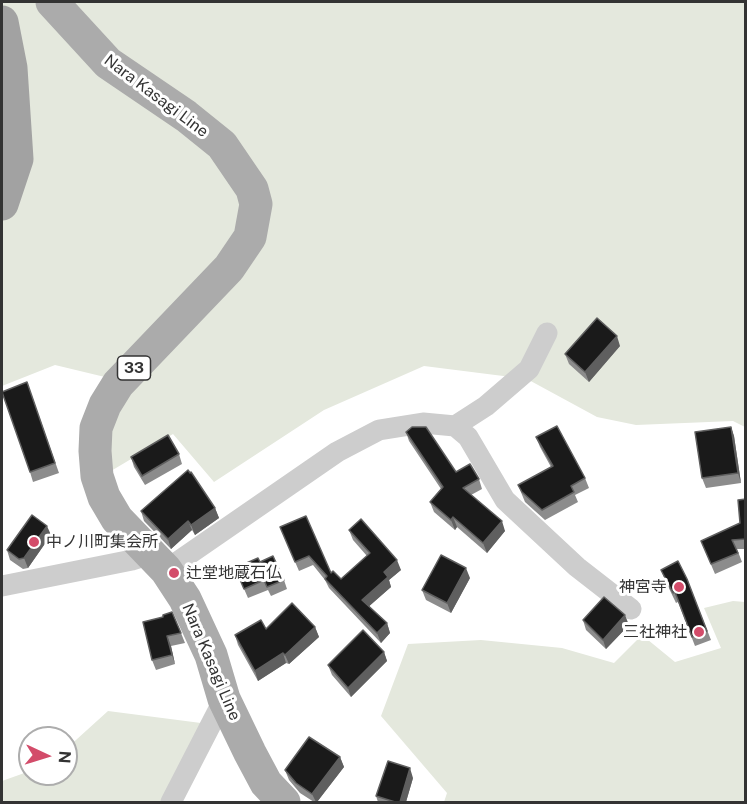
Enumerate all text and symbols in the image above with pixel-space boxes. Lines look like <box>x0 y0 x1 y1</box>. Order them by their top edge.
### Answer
street label: Nara Kasagi Line <box>100 51 212 141</box>
road number: 33 <box>118 356 150 380</box>
place label: 中ノ川町集会所 <box>46 532 158 552</box>
marker: 中ノ川町集会所 <box>27 535 41 549</box>
place label: 辻堂地蔵石仏 <box>186 563 282 583</box>
marker: 辻堂地蔵石仏 <box>167 566 181 580</box>
place label: 神宮寺 <box>619 577 667 597</box>
marker: 神宮寺 <box>672 580 686 594</box>
street label: Nara Kasagi Line <box>178 600 244 724</box>
place label: 三社神社 <box>623 622 687 642</box>
marker: 三社神社 <box>692 625 706 639</box>
north arrow <box>18 726 78 786</box>
text: N <box>55 750 74 764</box>

